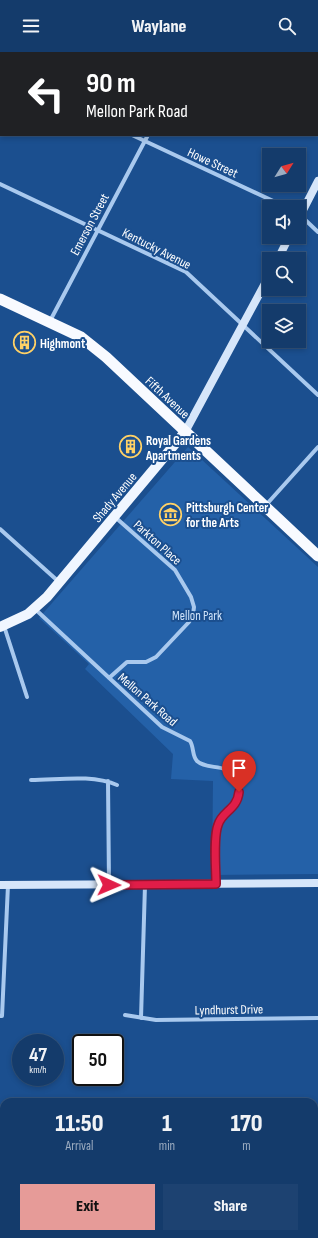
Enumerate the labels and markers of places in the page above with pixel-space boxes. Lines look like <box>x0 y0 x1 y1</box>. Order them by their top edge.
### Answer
building icon: Highmont <box>11 330 37 356</box>
place label: Highmont <box>40 336 86 352</box>
place label: Royal Gardens Apartments <box>145 433 211 464</box>
building icon: Royal Gardens Apartments <box>117 434 143 460</box>
place label: Pittsburgh Center for the Arts <box>186 500 268 531</box>
museum icon: Pittsburgh Center for the Arts <box>157 501 183 527</box>
pin <box>222 751 256 792</box>

